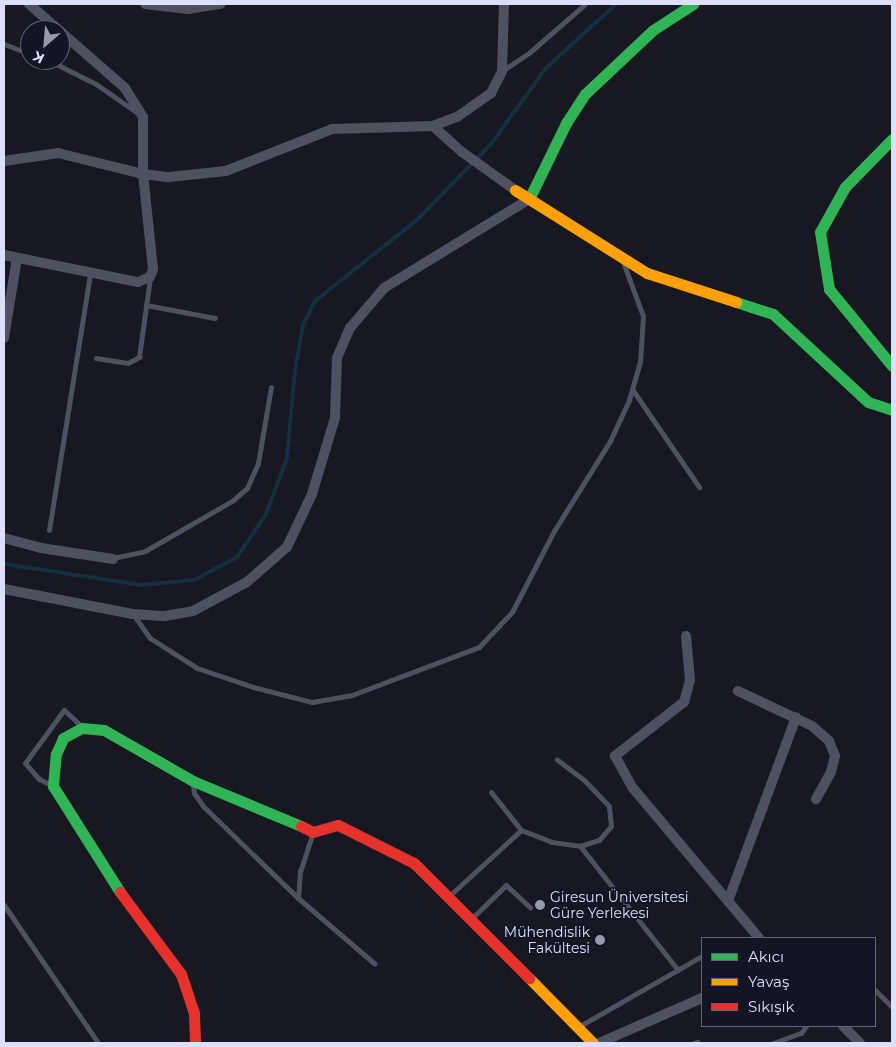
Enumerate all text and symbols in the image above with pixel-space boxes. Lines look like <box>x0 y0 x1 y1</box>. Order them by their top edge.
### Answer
north arrow <box>20 20 70 70</box>
text: K <box>30 47 47 68</box>
place label: Giresun Üniversitesi Güre Yerlekesi <box>550 889 689 922</box>
marker: Giresun Üniversitesi Güre Yerlekesi <box>534 899 546 911</box>
place label: Mühendislik Fakültesi <box>504 924 590 956</box>
marker: Mühendislik Fakültesi <box>594 934 606 946</box>
legend <box>701 937 876 1027</box>
text: Akıcı <box>748 947 784 966</box>
text: Yavaş <box>748 972 789 991</box>
text: Sıkışık <box>748 997 794 1016</box>

